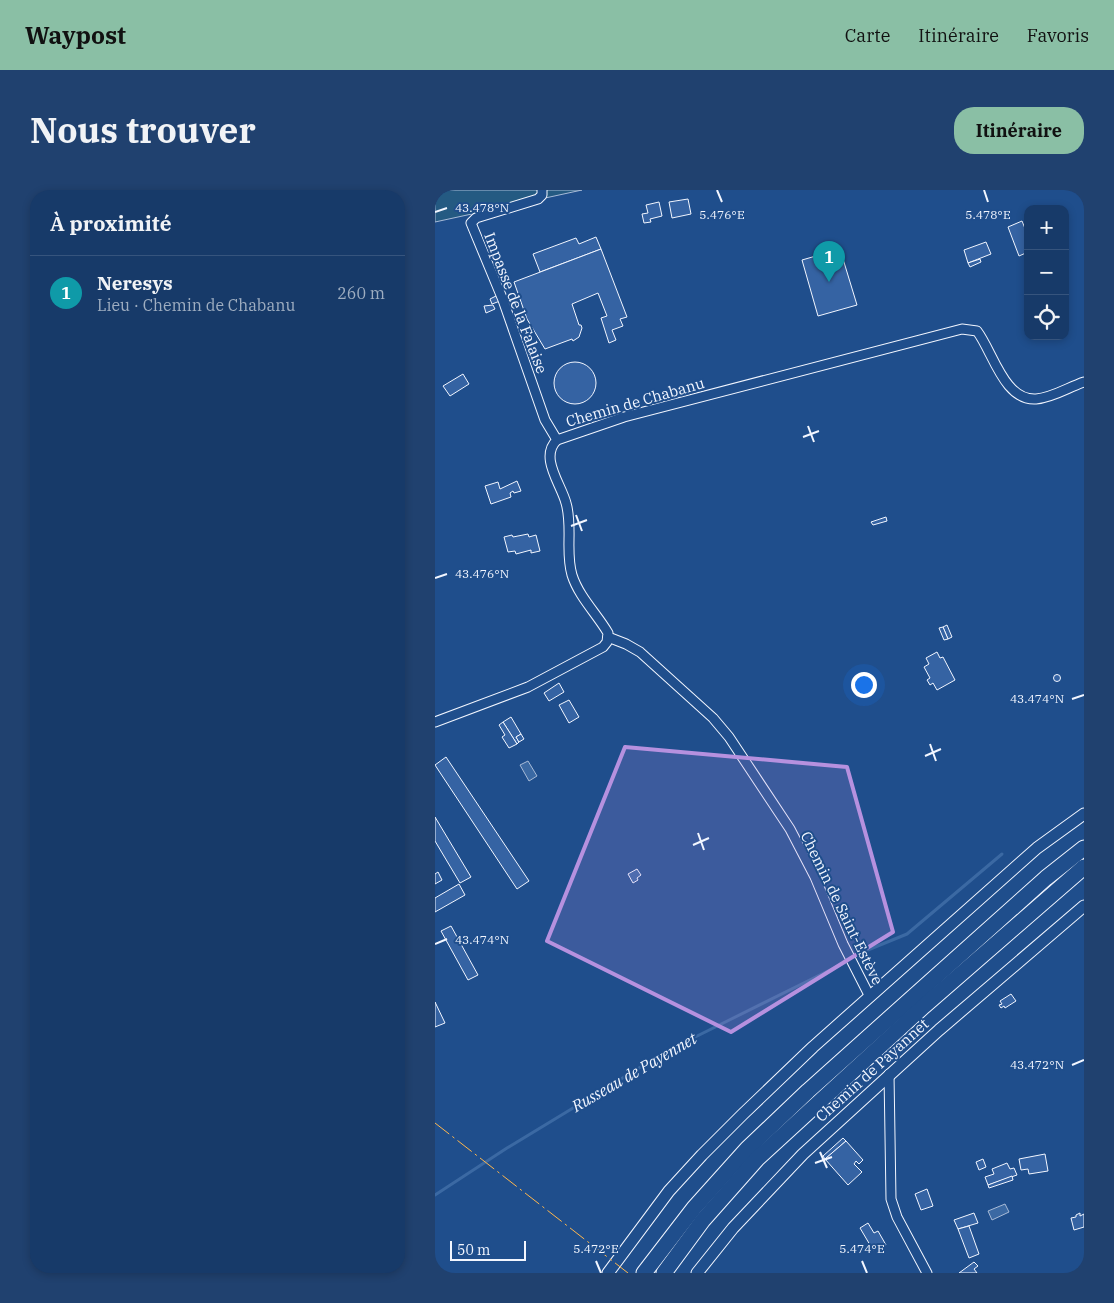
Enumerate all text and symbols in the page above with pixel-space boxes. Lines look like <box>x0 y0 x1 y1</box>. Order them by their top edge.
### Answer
text: Waypost <box>25 19 126 51</box>
text: Carte <box>845 24 890 47</box>
text: Itinéraire <box>918 24 999 47</box>
text: Favoris <box>1027 24 1089 47</box>
text: Nous trouver <box>30 107 256 153</box>
button: Itinéraire <box>954 107 1084 154</box>
text: 43.478°N <box>455 200 509 215</box>
map controls <box>1024 205 1069 340</box>
button: + <box>1024 205 1069 250</box>
text: 5.476°E <box>699 207 745 222</box>
text: 5.478°E <box>965 207 1011 222</box>
text: À proximité <box>50 209 172 237</box>
street label: Impasse de la Falaise <box>480 230 552 376</box>
pin: 1 <box>813 241 845 282</box>
button: − <box>1024 250 1069 295</box>
text: Neresys <box>97 271 173 295</box>
text: 1 <box>61 283 71 303</box>
text: 260 m <box>337 283 385 303</box>
text: Lieu · Chemin de Chabanu <box>97 295 295 315</box>
button: locate <box>1024 295 1069 340</box>
street label: Chemin de Chabanu <box>564 373 706 431</box>
text: 43.476°N <box>455 566 509 581</box>
your location <box>851 672 877 698</box>
text: 43.474°N <box>1010 691 1064 706</box>
street label: Chemin de Saint-Estève <box>797 828 887 988</box>
text: 43.474°N <box>455 932 509 947</box>
street label: Chemin de Payannet <box>812 1014 932 1126</box>
water label: Russeau de Payennet <box>567 1027 701 1116</box>
text: 43.472°N <box>1010 1057 1064 1072</box>
scale bar <box>450 1238 526 1261</box>
text: 50 m <box>457 1241 490 1259</box>
text: 5.472°E <box>573 1241 619 1256</box>
text: 5.474°E <box>839 1241 885 1256</box>

